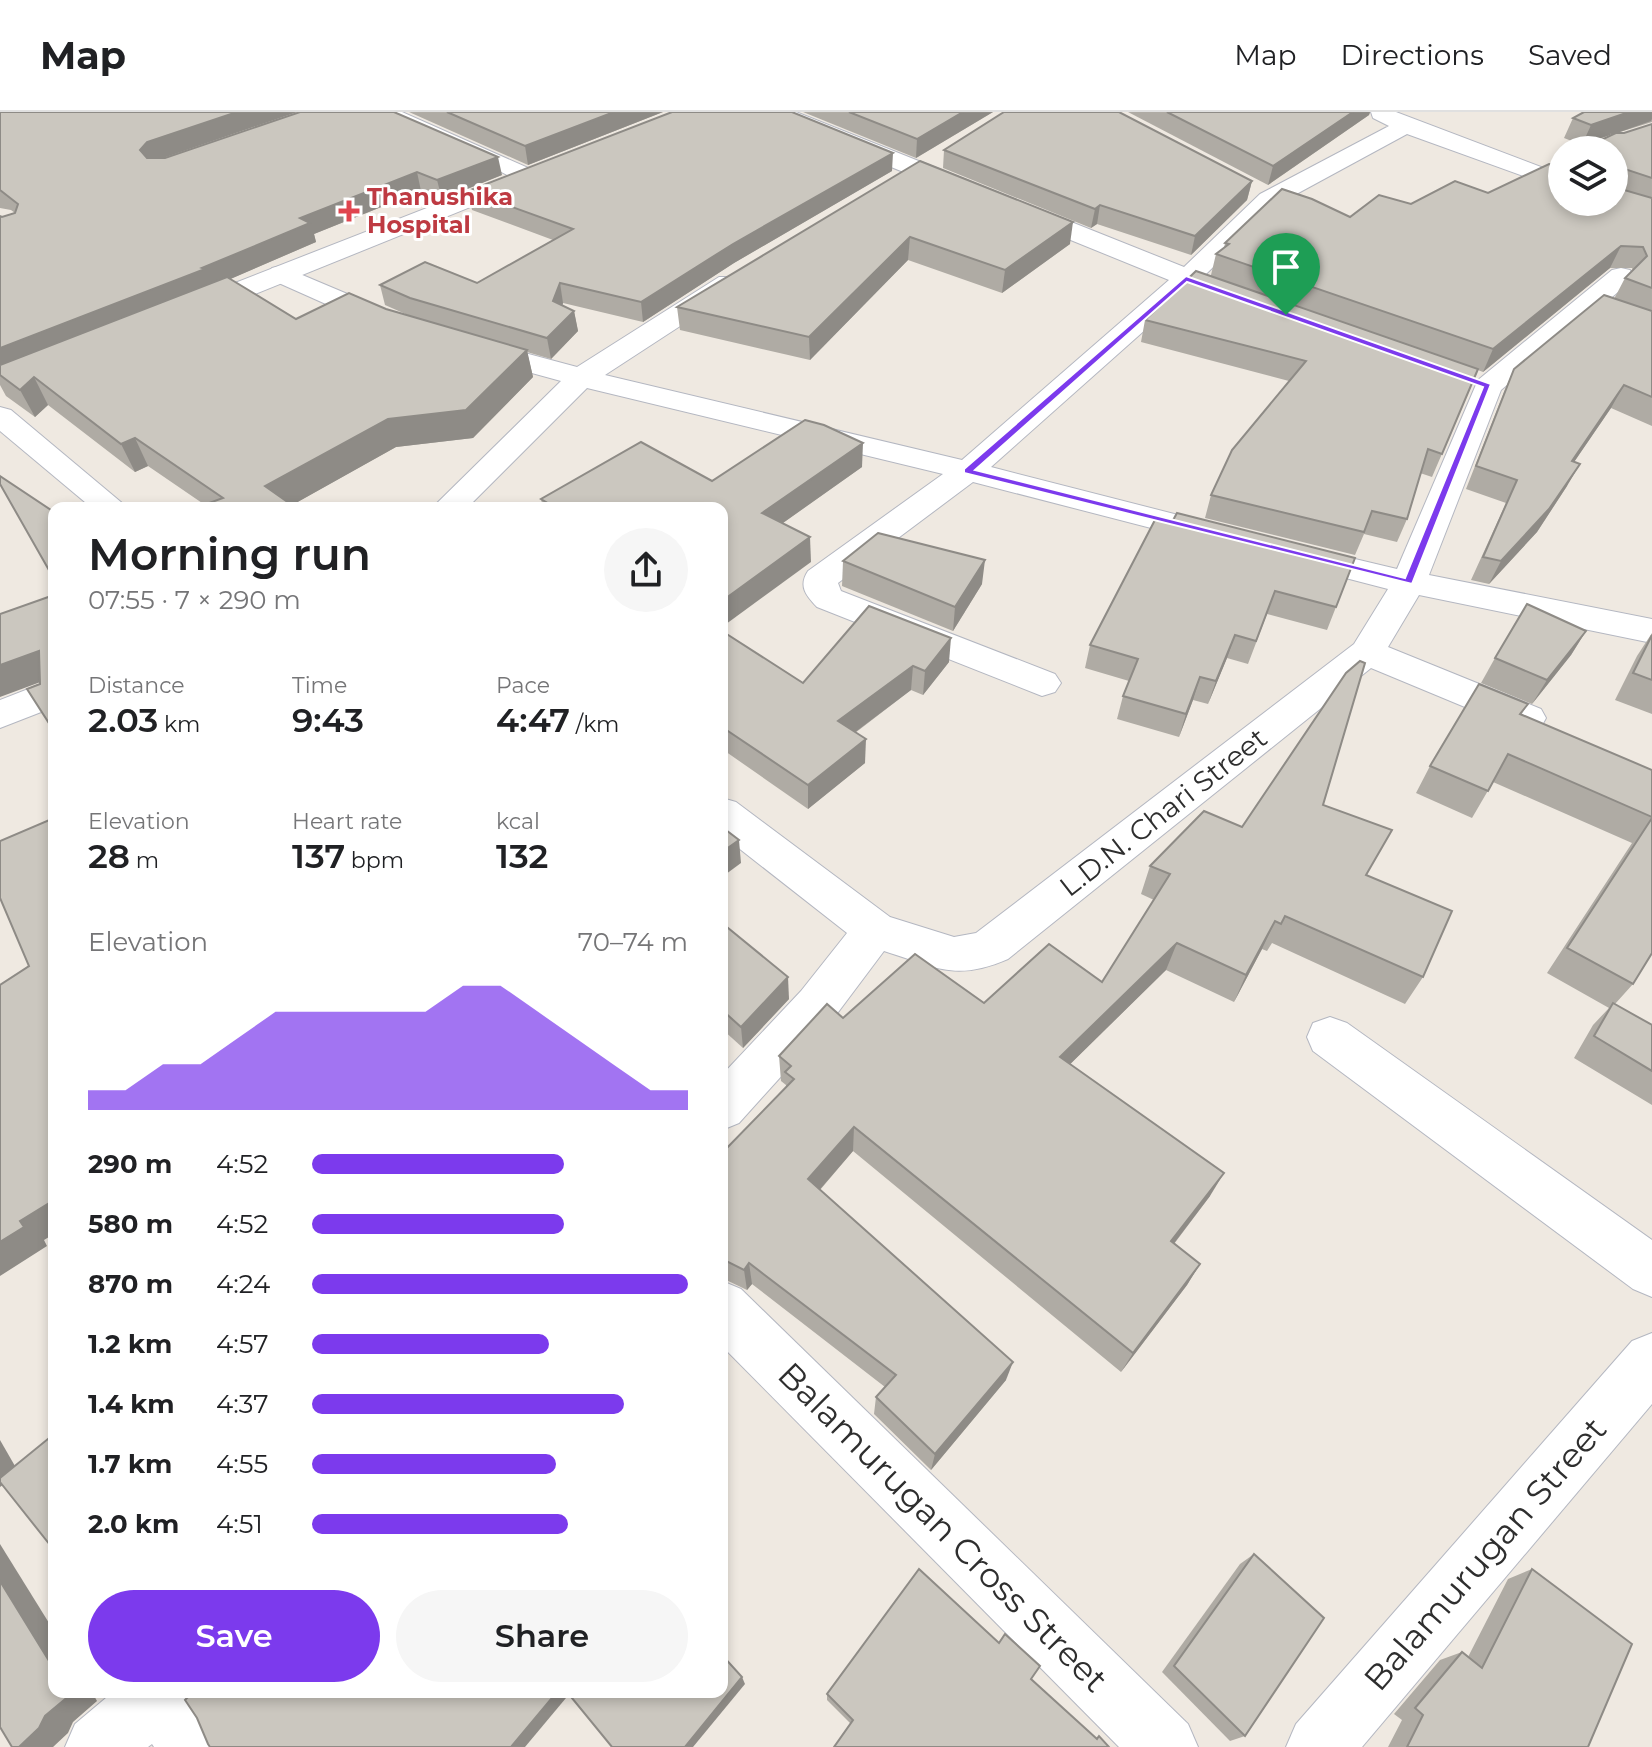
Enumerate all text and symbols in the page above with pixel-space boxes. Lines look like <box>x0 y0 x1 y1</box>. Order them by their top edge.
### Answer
text: Map <box>40 32 126 79</box>
text: Map <box>1234 38 1296 72</box>
text: Directions <box>1340 38 1484 72</box>
text: Saved <box>1528 38 1612 72</box>
map controls <box>1548 136 1628 216</box>
button: layers <box>1548 136 1628 216</box>
place label: Thanushika Hospital <box>367 182 513 239</box>
marker: Thanushika Hospital <box>338 200 360 222</box>
pin <box>1252 233 1320 315</box>
icon: arrive <box>1264 245 1308 289</box>
text: Morning run <box>88 527 371 581</box>
button: share <box>604 528 688 612</box>
text: 07:55 · 7 × 290 m <box>88 584 301 616</box>
text: Distance <box>88 672 185 699</box>
text: Time <box>292 672 347 699</box>
text: Pace <box>496 672 550 699</box>
text: 2.03 <box>88 699 158 741</box>
text: 9:43 <box>292 699 364 741</box>
text: 4:47 <box>496 699 570 741</box>
text: km <box>158 711 200 738</box>
text: /km <box>570 711 619 738</box>
street label: L.D.N. Chari Street <box>1053 721 1273 903</box>
text: Elevation <box>88 808 190 835</box>
text: Heart rate <box>292 808 402 835</box>
text: kcal <box>496 808 540 835</box>
text: 28 <box>88 835 130 877</box>
text: 137 <box>292 835 345 877</box>
text: 132 <box>496 835 548 877</box>
text: m <box>130 847 159 874</box>
text: bpm <box>345 847 404 874</box>
text: Elevation <box>88 926 208 958</box>
text: 70–74 m <box>578 926 688 958</box>
text: 290 m <box>88 1148 172 1180</box>
text: 4:52 <box>216 1148 268 1180</box>
text: 580 m <box>88 1208 173 1240</box>
text: 4:52 <box>216 1208 268 1240</box>
text: 870 m <box>88 1268 173 1300</box>
text: 4:24 <box>216 1268 270 1300</box>
text: 1.2 km <box>88 1328 172 1360</box>
text: 4:57 <box>216 1328 269 1360</box>
street label: Balamurugan Cross Street <box>769 1353 1117 1701</box>
text: 1.4 km <box>88 1388 174 1420</box>
text: 4:37 <box>216 1388 269 1420</box>
street label: Balamurugan Street <box>1355 1409 1615 1699</box>
text: 1.7 km <box>88 1448 172 1480</box>
text: 4:55 <box>216 1448 268 1480</box>
text: 2.0 km <box>88 1508 179 1540</box>
text: 4:51 <box>216 1508 263 1540</box>
button: Save <box>88 1590 380 1682</box>
button: Share <box>396 1590 688 1682</box>

